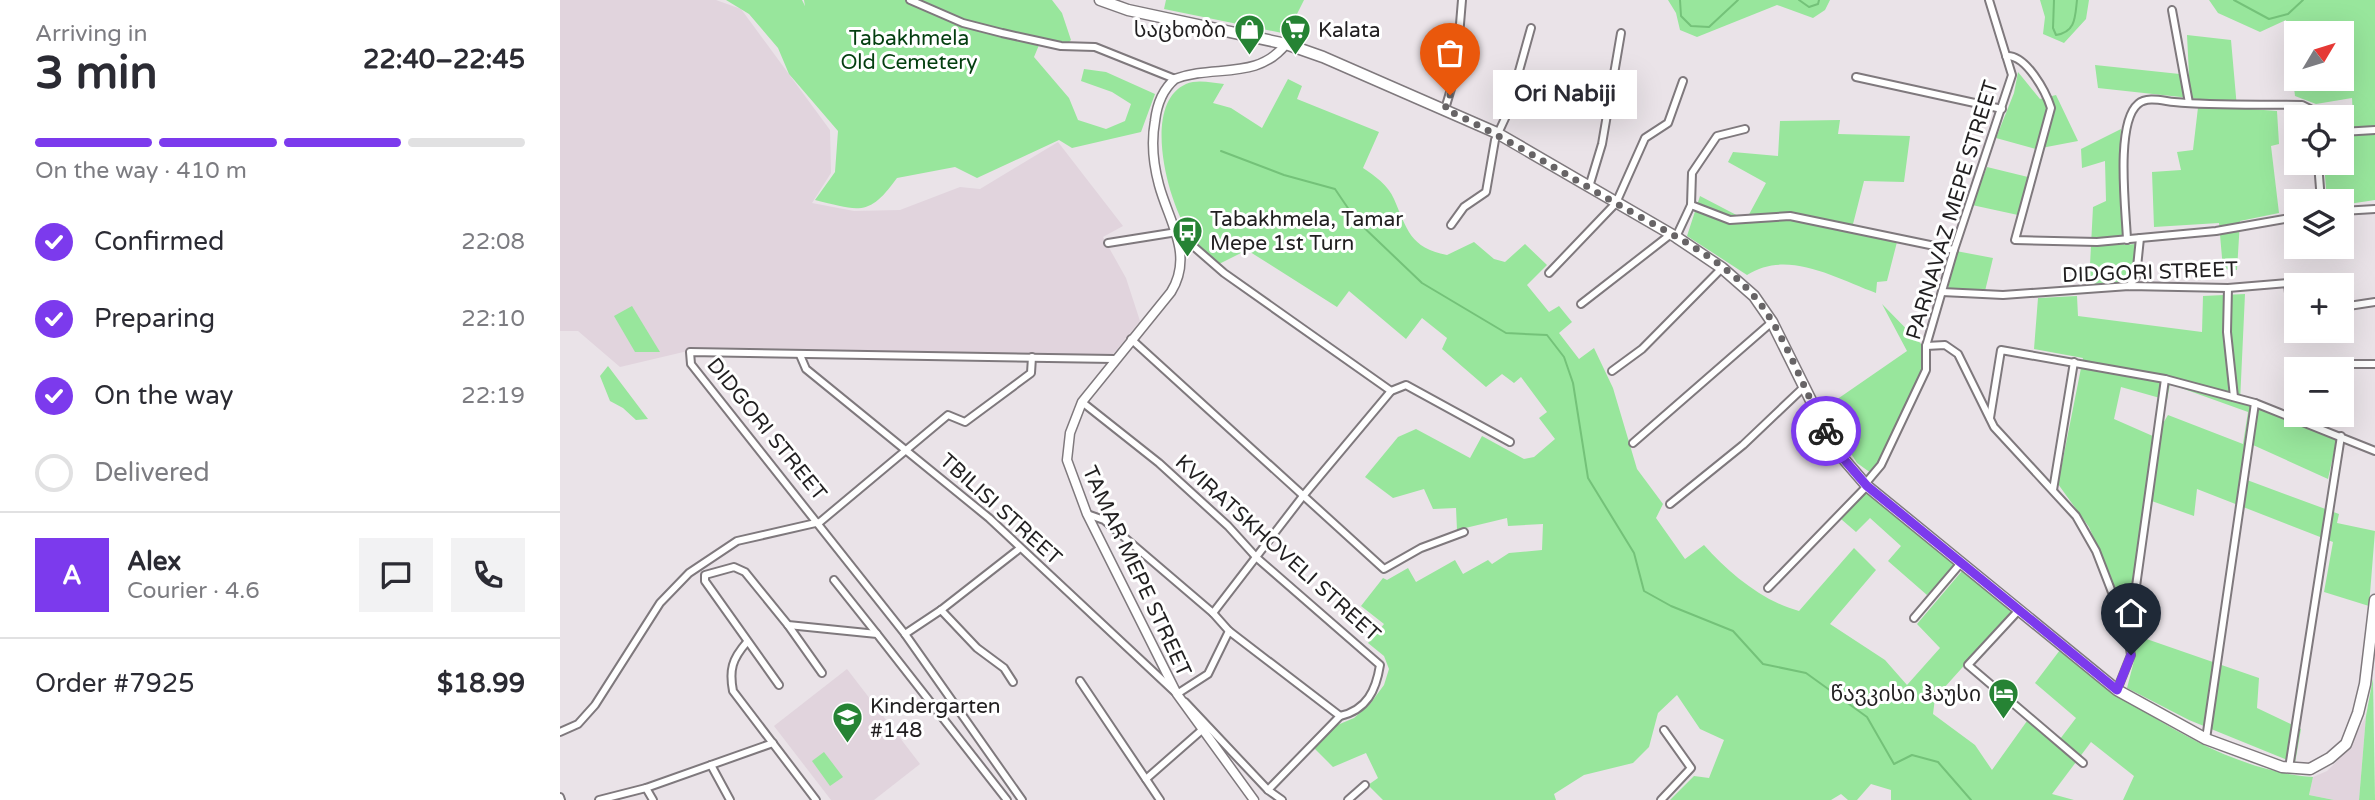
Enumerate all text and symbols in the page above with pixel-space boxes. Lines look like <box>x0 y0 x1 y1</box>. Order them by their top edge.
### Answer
shop icon: საცხობი <box>1232 13 1266 57</box>
supermarket icon: Kalata <box>1278 13 1312 57</box>
place label: საცხობი <box>1134 18 1226 43</box>
place label: Kalata <box>1318 18 1380 43</box>
text: Arriving in <box>35 20 148 48</box>
north arrow <box>2284 21 2354 91</box>
map controls <box>2284 21 2354 427</box>
pin <box>1420 23 1480 95</box>
park label: Tabakhmela Old Cemetery <box>840 26 978 75</box>
icon: bag <box>1431 34 1469 72</box>
text: 22:40–22:45 <box>363 44 525 75</box>
text: 3 min <box>35 46 158 101</box>
callout: Ori Nabiji <box>1492 70 1636 119</box>
street label: PARNAVAZ MEPE STREET <box>1901 77 2004 343</box>
text: Ori Nabiji <box>1514 80 1616 108</box>
button: locate <box>2284 105 2354 175</box>
text: On the way · 410 m <box>35 157 247 185</box>
button: layers <box>2284 189 2354 259</box>
place label: Tabakhmela, Tamar Mepe 1st Turn <box>1210 207 1403 256</box>
bus stop icon: Tabakhmela, Tamar Mepe 1st Turn <box>1170 214 1204 258</box>
icon: check <box>35 223 73 261</box>
text: Confirmed <box>94 226 224 257</box>
text: 22:08 <box>461 228 525 256</box>
street label: DIDGORI STREET <box>2061 257 2239 288</box>
button: + <box>2284 273 2354 343</box>
icon: check <box>35 300 73 338</box>
text: Preparing <box>94 303 215 334</box>
text: 22:10 <box>461 305 525 333</box>
street label: DIDGORI STREET <box>701 353 832 506</box>
button: − <box>2284 357 2354 427</box>
icon: check <box>35 377 73 415</box>
text: On the way <box>94 380 234 411</box>
text: 22:19 <box>461 382 525 410</box>
courier <box>1791 396 1861 466</box>
icon: bike <box>1807 412 1845 450</box>
street label: TBILISI STREET <box>935 448 1067 571</box>
street label: KVIRATSKHOVELI STREET <box>1170 450 1386 647</box>
text: Delivered <box>94 457 210 488</box>
street label: TAMAR MEPE STREET <box>1077 462 1196 681</box>
button: chat <box>359 538 433 612</box>
button: phone <box>451 538 525 612</box>
text: Alex <box>127 546 181 577</box>
text: A <box>62 560 82 591</box>
text: Courier · 4.6 <box>127 577 260 605</box>
pin <box>2101 583 2161 655</box>
icon: home <box>2112 594 2150 632</box>
text: Order #7925 <box>35 668 195 699</box>
text: $18.99 <box>437 668 525 699</box>
hotel icon: წავკისი ჰაუსი <box>1987 677 2021 721</box>
place label: წავკისი ჰაუსი <box>1831 682 1981 707</box>
place label: Kindergarten #148 <box>870 694 1001 743</box>
school or university icon: Kindergarten #148 <box>830 701 864 745</box>

